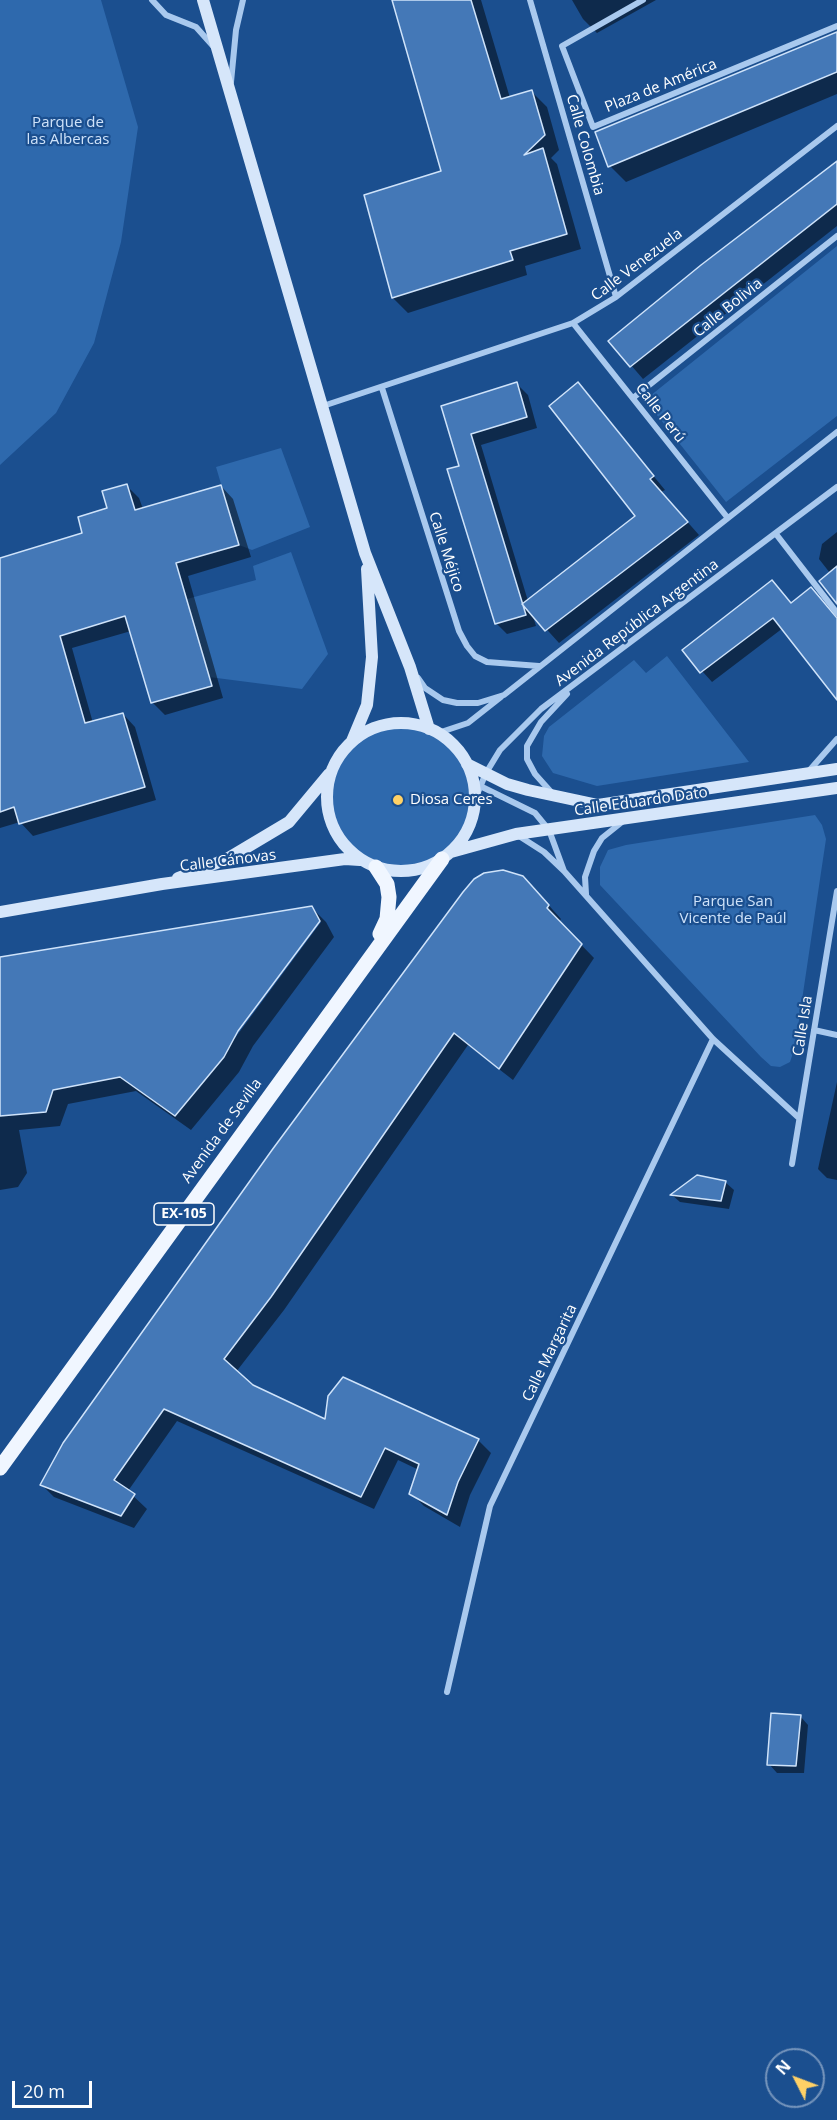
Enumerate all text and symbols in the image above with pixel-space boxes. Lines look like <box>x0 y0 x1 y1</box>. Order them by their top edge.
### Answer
street label: Plaza de América <box>602 55 720 117</box>
street label: Calle Colombia <box>562 92 608 198</box>
park label: Parque de las Albercas <box>27 114 109 149</box>
street label: Calle Venezuela <box>588 225 686 305</box>
street label: Calle Bolivia <box>690 275 766 341</box>
street label: Calle Perú <box>631 380 689 446</box>
street label: Calle Méjico <box>425 510 467 594</box>
street label: Avenida República Argentina <box>552 556 722 690</box>
street label: Calle Eduardo Dato <box>573 784 709 820</box>
place label: Diosa Ceres <box>410 791 493 809</box>
marker: Diosa Ceres <box>391 793 405 807</box>
street label: Calle Cánovas <box>179 846 277 876</box>
park label: Parque San Vicente de Paúl <box>679 893 787 928</box>
street label: Calle Isla <box>789 994 817 1058</box>
street label: Avenida de Sevilla <box>178 1075 266 1187</box>
road number: EX-105 <box>154 1203 214 1225</box>
street label: Calle Margarita <box>519 1302 581 1404</box>
north arrow <box>765 2048 825 2108</box>
text: N <box>771 2055 796 2079</box>
scale bar <box>15 2069 94 2107</box>
text: 20 m <box>23 2079 65 2103</box>

